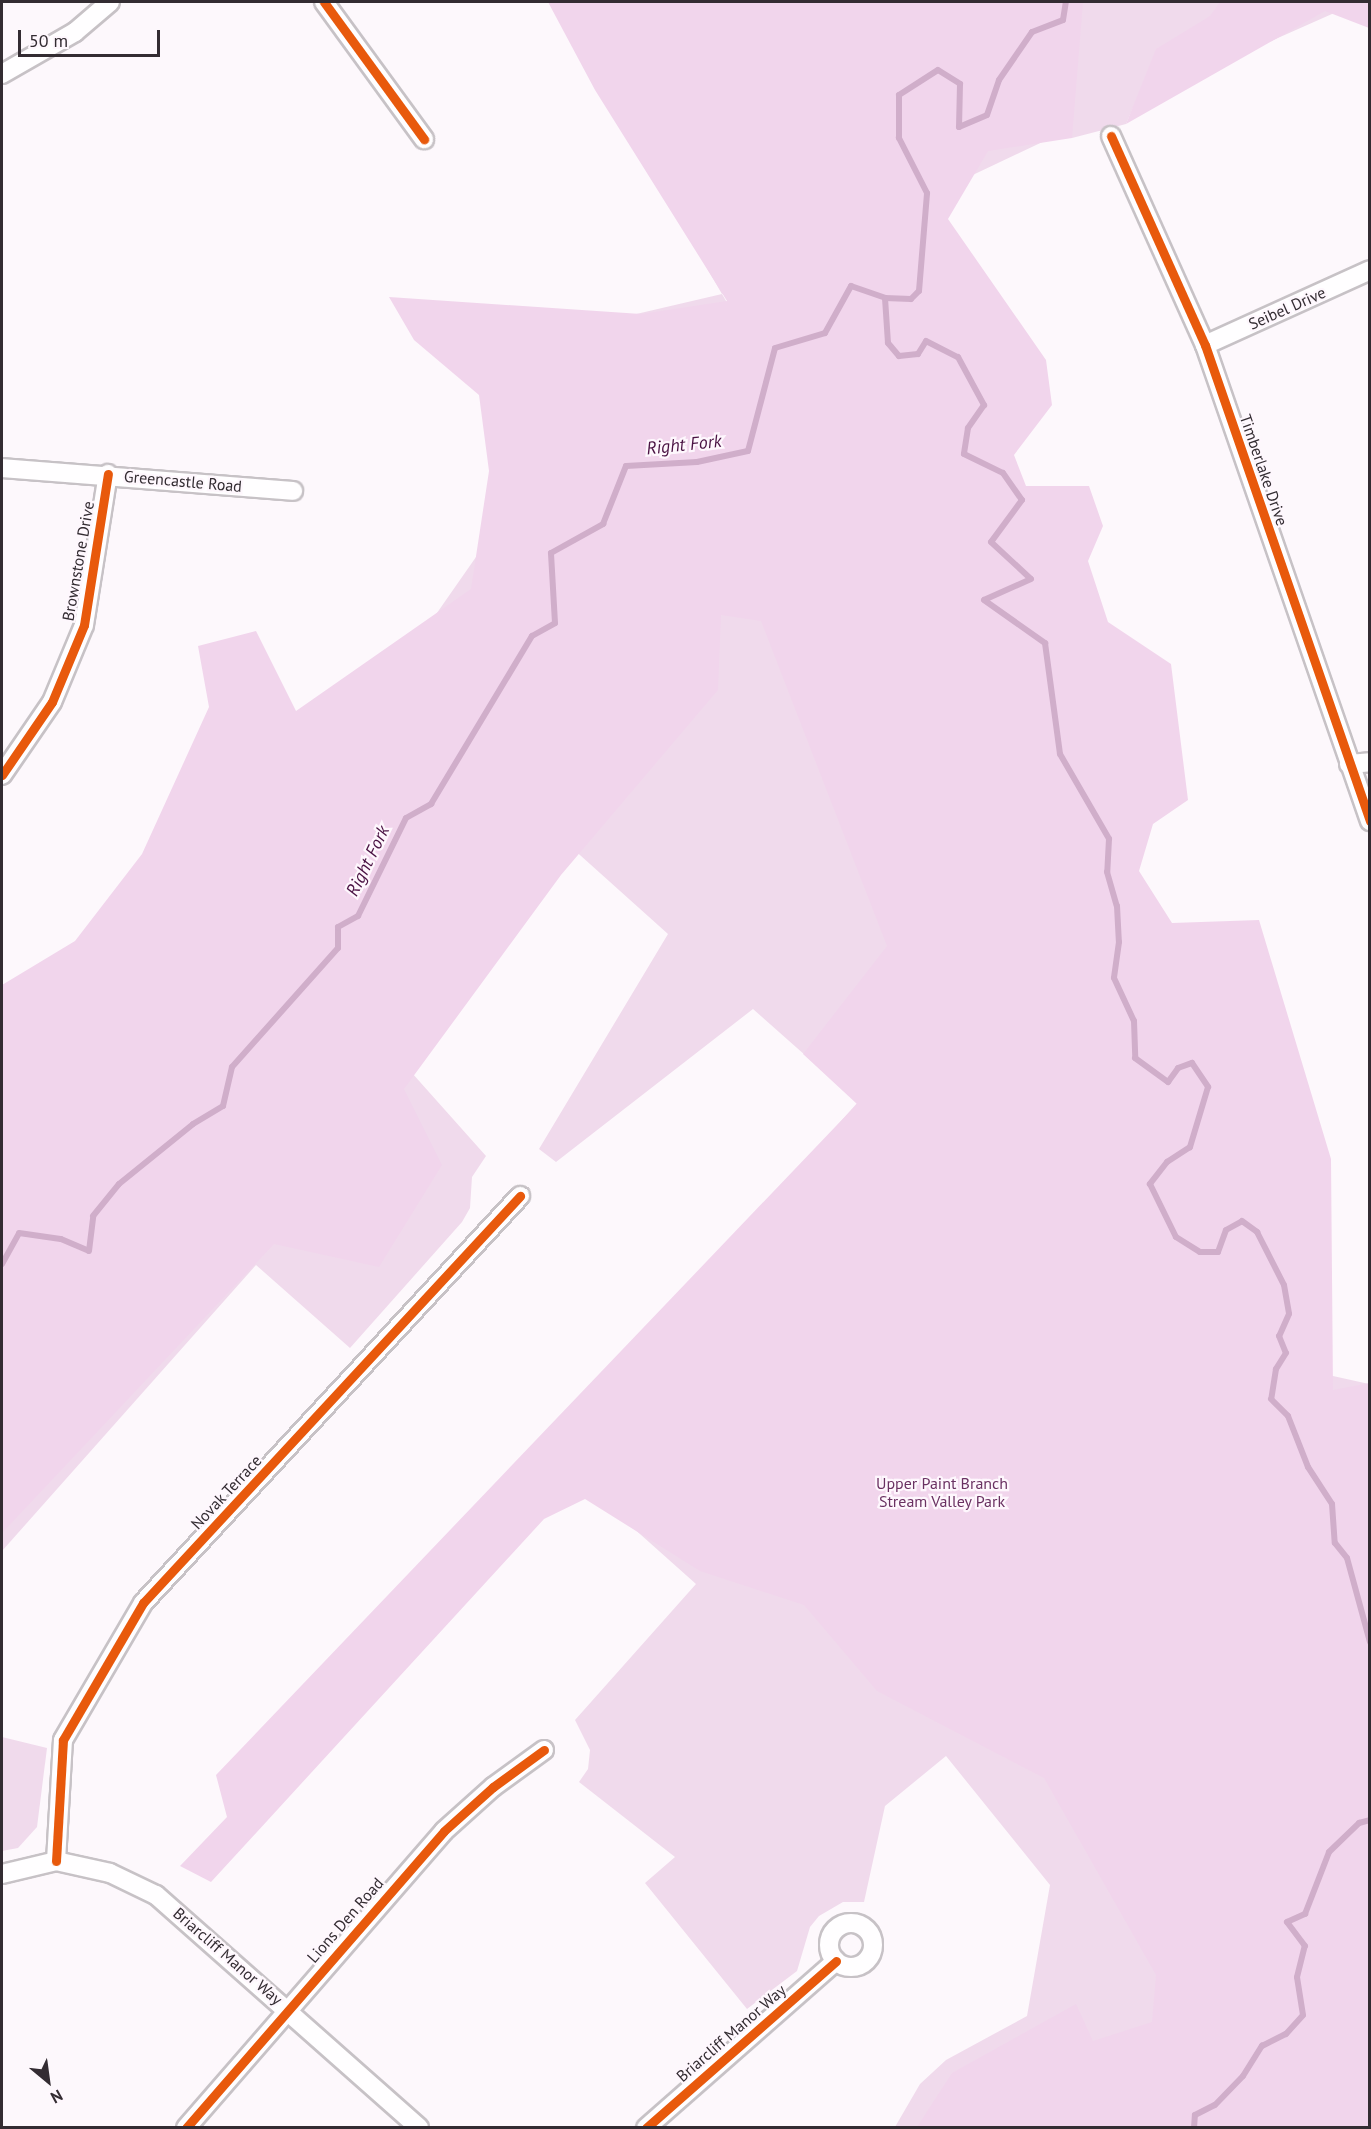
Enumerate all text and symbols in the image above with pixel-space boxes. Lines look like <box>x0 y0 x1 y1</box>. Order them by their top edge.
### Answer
scale bar <box>21 18 164 56</box>
text: 50 m <box>29 29 68 52</box>
street label: Seibel Drive <box>1245 282 1329 334</box>
street label: Timberlake Drive <box>1236 412 1292 528</box>
water label: Right Fork <box>645 430 723 460</box>
street label: Greencastle Road <box>123 466 243 496</box>
street label: Brownstone Drive <box>58 500 98 622</box>
water label: Right Fork <box>342 822 394 900</box>
street label: Novak Terrace <box>186 1451 266 1533</box>
park label: Upper Paint Branch Stream Valley Park <box>876 1473 1008 1511</box>
street label: Lions Den Road <box>303 1874 387 1966</box>
street label: Briarcliff Manor Way <box>169 1903 287 2009</box>
street label: Briarcliff Manor Way <box>672 1980 790 2086</box>
north arrow <box>18 2051 78 2111</box>
text: N <box>47 2085 66 2108</box>

